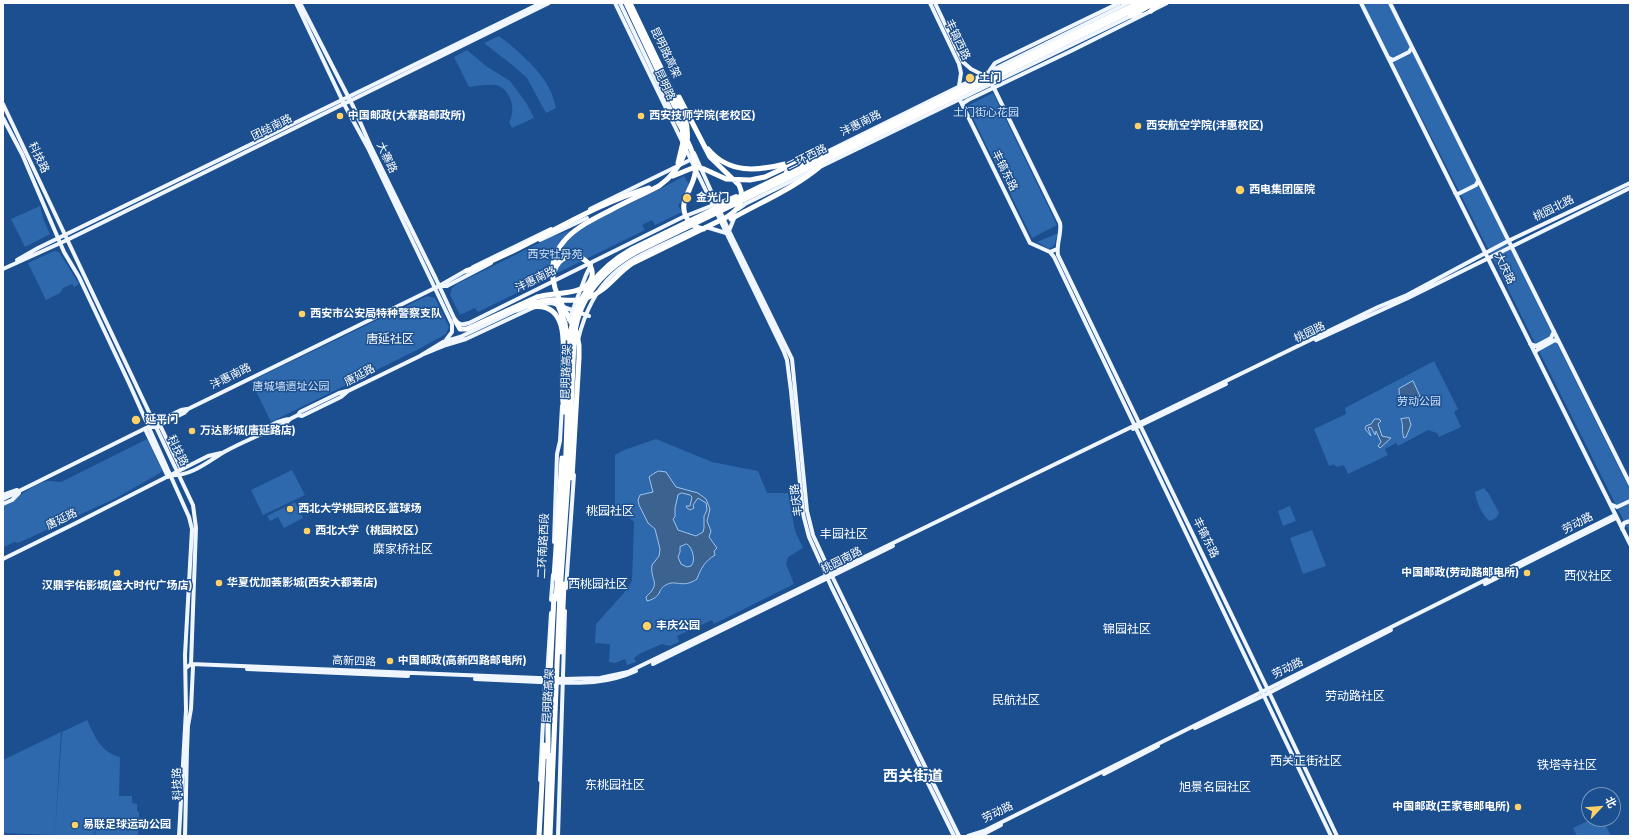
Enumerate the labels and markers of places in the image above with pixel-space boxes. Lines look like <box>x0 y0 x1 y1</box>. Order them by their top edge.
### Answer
place label: 土门 <box>979 71 1001 85</box>
marker: 土门 <box>964 72 976 84</box>
place label: 中国邮政(大寨路邮政所) <box>348 109 466 123</box>
place label: 西安技师学院(老校区) <box>649 109 756 123</box>
marker: 中国邮政(大寨路邮政所) <box>335 111 345 121</box>
marker: 西安技师学院(老校区) <box>636 111 646 121</box>
place label: 西安航空学院(沣惠校区) <box>1146 119 1264 133</box>
marker: 西安航空学院(沣惠校区) <box>1133 121 1143 131</box>
place label: 西电集团医院 <box>1249 183 1315 197</box>
marker: 西电集团医院 <box>1234 184 1246 196</box>
place label: 金光门 <box>696 191 729 205</box>
marker: 金光门 <box>681 192 693 204</box>
place label: 西安市公安局特种警察支队 <box>310 307 442 321</box>
marker: 西安市公安局特种警察支队 <box>297 309 307 319</box>
place label: 延平门 <box>145 413 178 427</box>
marker: 延平门 <box>130 414 142 426</box>
place label: 万达影城(唐延路店) <box>200 424 296 438</box>
marker: 万达影城(唐延路店) <box>187 426 197 436</box>
place label: 西北大学桃园校区-篮球场 <box>298 502 421 516</box>
marker: 西北大学桃园校区-篮球场 <box>285 504 295 514</box>
place label: 西北大学（桃园校区） <box>315 524 425 538</box>
marker: 西北大学（桃园校区） <box>302 526 312 536</box>
place label: 中国邮政(劳动路邮电所) <box>1401 566 1519 580</box>
marker: 汉鼎宇佑影城(盛大时代广场店) <box>112 568 122 578</box>
marker: 中国邮政(劳动路邮电所) <box>1522 568 1532 578</box>
place label: 华夏优加荟影城(西安大都荟店) <box>227 576 378 590</box>
marker: 华夏优加荟影城(西安大都荟店) <box>214 578 224 588</box>
place label: 汉鼎宇佑影城(盛大时代广场店) <box>42 579 192 593</box>
place label: 丰庆公园 <box>656 619 700 633</box>
marker: 丰庆公园 <box>641 620 653 632</box>
place label: 中国邮政(高新四路邮电所) <box>398 654 527 668</box>
marker: 中国邮政(高新四路邮电所) <box>385 656 395 666</box>
place label: 中国邮政(王家巷邮电所) <box>1392 800 1510 814</box>
marker: 中国邮政(王家巷邮电所) <box>1513 802 1523 812</box>
place label: 易联足球运动公园 <box>83 818 171 832</box>
marker: 易联足球运动公园 <box>70 820 80 830</box>

